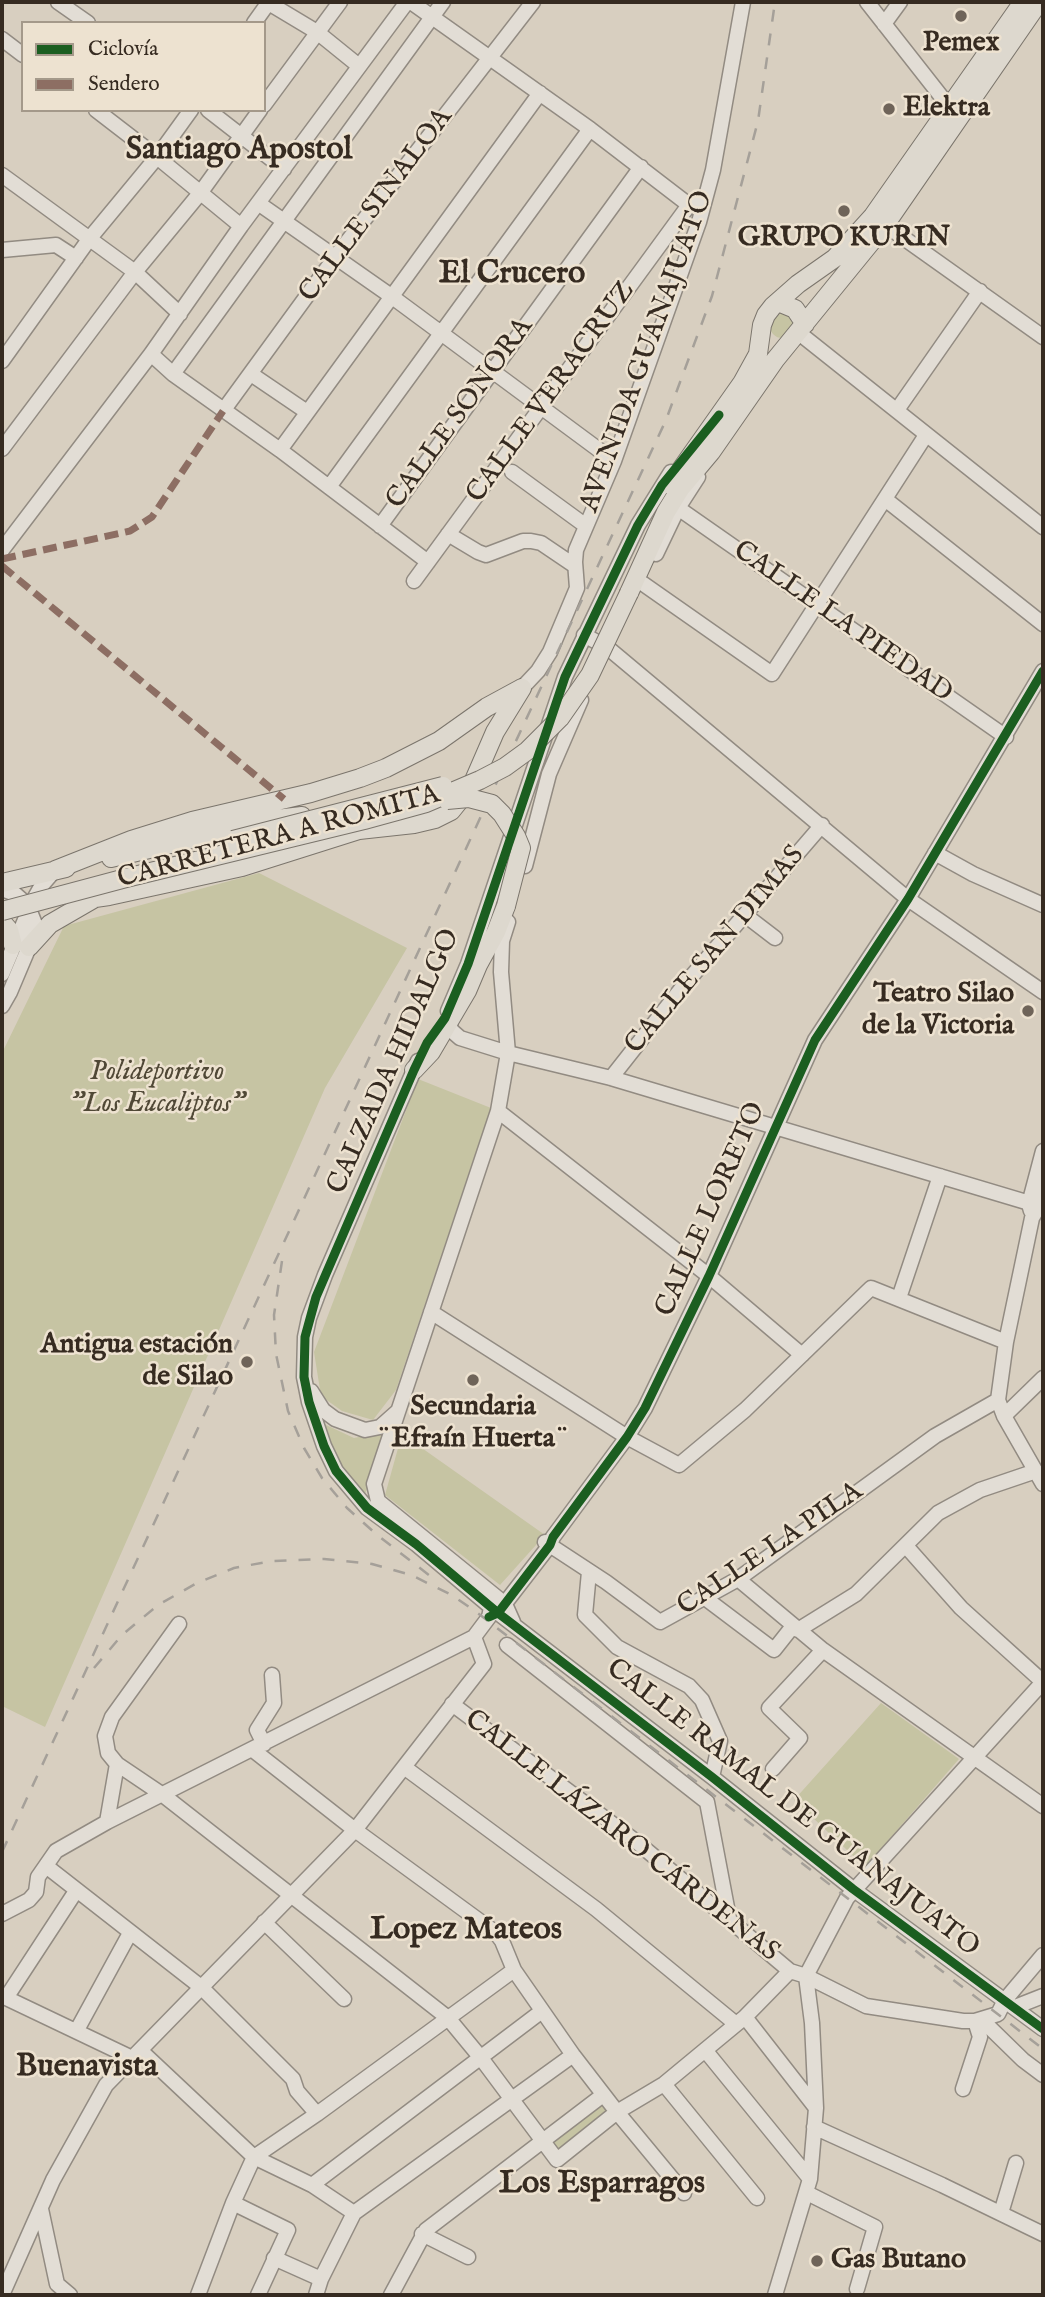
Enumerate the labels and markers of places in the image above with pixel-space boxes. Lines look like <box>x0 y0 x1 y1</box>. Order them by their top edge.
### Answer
marker: Pemex <box>953 8 969 24</box>
place label: Pemex <box>923 27 999 61</box>
place label: Elektra <box>903 92 990 126</box>
marker: Elektra <box>881 101 897 117</box>
marker: GRUPO KURIN <box>836 203 852 219</box>
place label: GRUPO KURIN <box>738 222 950 256</box>
place label: Teatro Silao de la Victoria <box>862 978 1014 1044</box>
marker: Teatro Silao de la Victoria <box>1020 1003 1036 1019</box>
place label: Antigua estación de Silao <box>41 1329 233 1395</box>
marker: Antigua estación de Silao <box>239 1354 255 1370</box>
marker: Secundaria ¨Efraín Huerta¨ <box>465 1372 481 1388</box>
place label: Secundaria ¨Efraín Huerta¨ <box>377 1391 569 1457</box>
place label: Gas Butano <box>831 2244 966 2278</box>
marker: Gas Butano <box>809 2253 825 2269</box>

